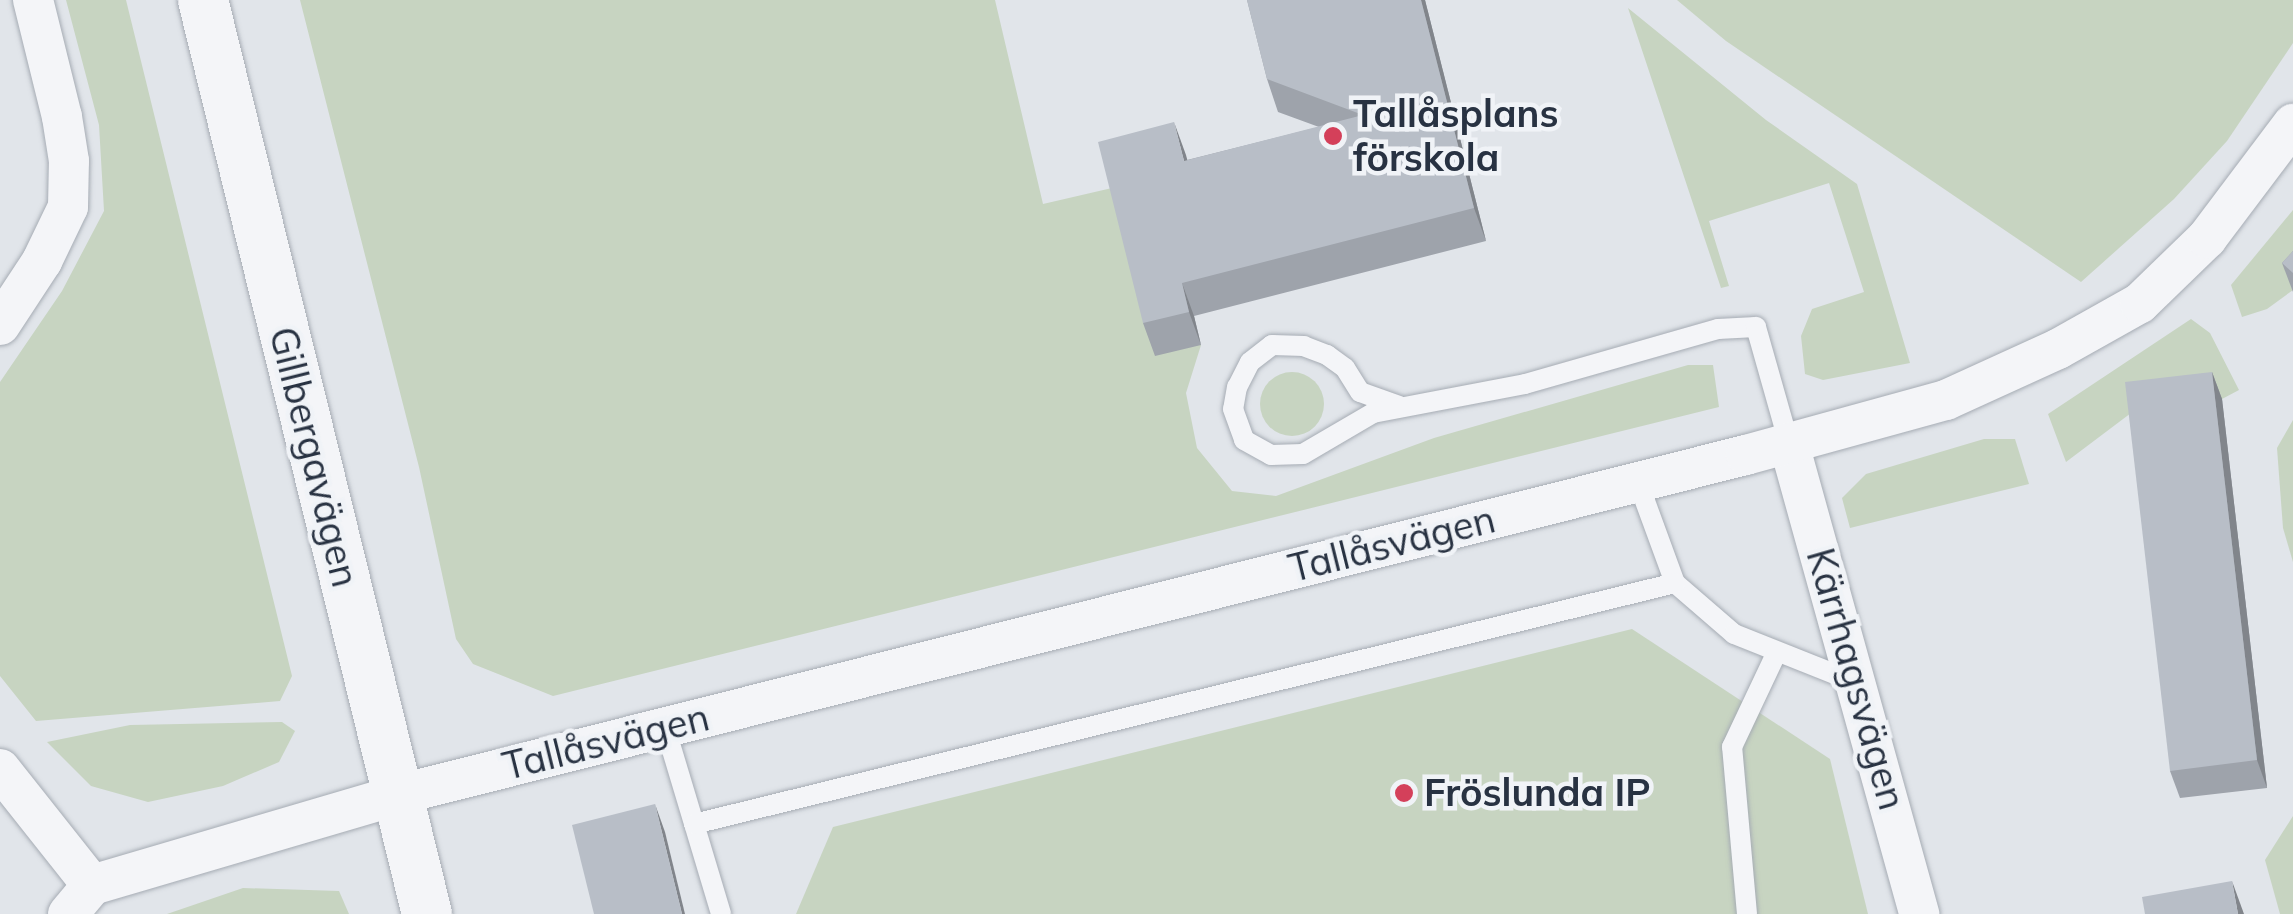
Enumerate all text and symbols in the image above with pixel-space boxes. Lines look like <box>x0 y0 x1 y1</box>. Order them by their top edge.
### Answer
place label: Tallåsplans förskola <box>1353 91 1559 180</box>
marker: Tallåsplans förskola <box>1322 125 1344 147</box>
street label: Gillbergavägen <box>260 322 368 592</box>
street label: Tallåsvägen <box>1284 496 1500 592</box>
street label: Kärrhagsvägen <box>1797 543 1915 815</box>
street label: Tallåsvägen <box>498 694 714 790</box>
place label: Fröslunda IP <box>1424 770 1651 816</box>
marker: Fröslunda IP <box>1393 782 1415 804</box>

